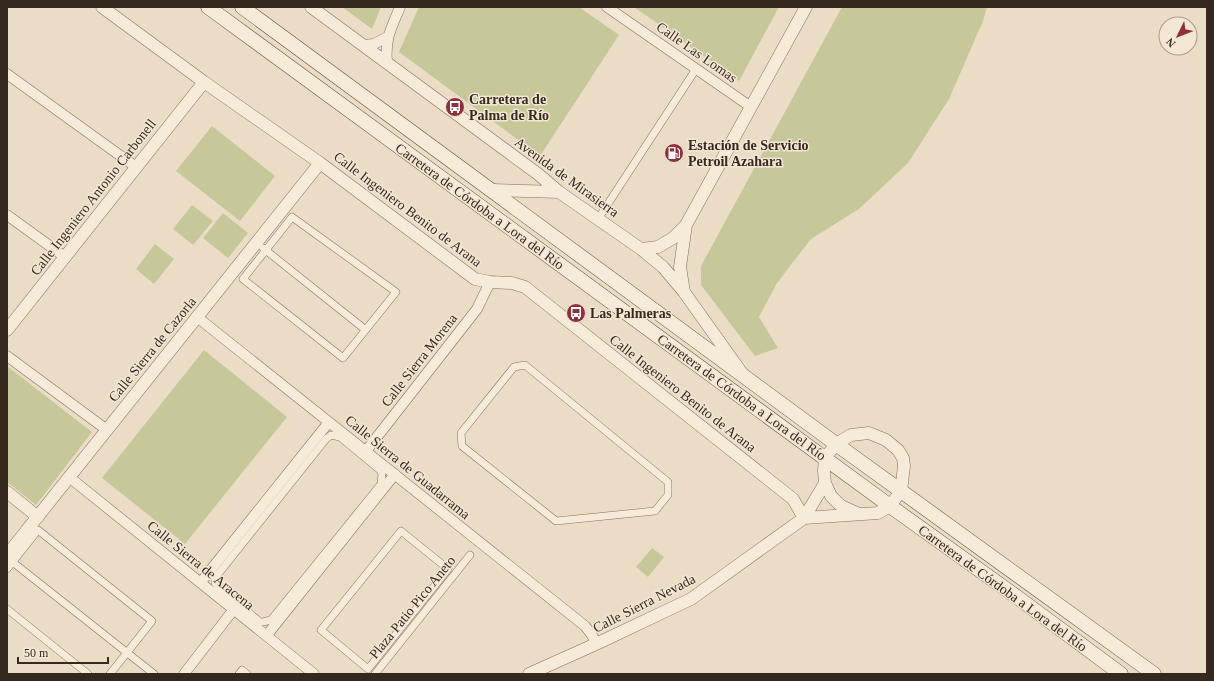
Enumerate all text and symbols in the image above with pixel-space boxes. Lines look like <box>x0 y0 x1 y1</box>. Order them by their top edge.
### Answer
north arrow <box>1158 16 1198 56</box>
street label: Calle Las Lomas <box>654 19 740 86</box>
text: N <box>1164 36 1178 50</box>
place label: Carretera de Palma de Río <box>469 92 549 123</box>
bus stop icon: Carretera de Palma de Río <box>444 96 466 118</box>
street label: Calle Ingeniero Antonio Carbonell <box>28 116 159 278</box>
street label: Avenida de Mirasierra <box>512 135 622 221</box>
place label: Estación de Servicio Petroil Azahara <box>688 138 809 169</box>
street label: Carretera de Córdoba a Lora del Río <box>393 140 567 273</box>
fuel station icon: Estación de Servicio Petroil Azahara <box>663 142 685 164</box>
street label: Calle Ingeniero Benito de Arana <box>331 149 485 270</box>
street label: Calle Sierra de Cazorla <box>106 293 200 405</box>
bus stop icon: Las Palmeras <box>565 302 587 324</box>
place label: Las Palmeras <box>590 306 672 321</box>
street label: Calle Sierra Morena <box>379 310 461 410</box>
street label: Carretera de Córdoba a Lora del Río <box>655 331 829 464</box>
street label: Calle Ingeniero Benito de Arana <box>607 332 759 456</box>
street label: Calle Sierra de Guadarrama <box>342 413 474 523</box>
street label: Calle Sierra de Aracena <box>144 518 258 613</box>
street label: Carretera de Córdoba a Lora del Río <box>916 522 1090 655</box>
street label: Plaza Patio Pico Aneto <box>366 553 458 662</box>
street label: Calle Sierra Nevada <box>591 571 699 636</box>
scale bar <box>18 639 108 665</box>
text: 50 m <box>24 646 49 660</box>

